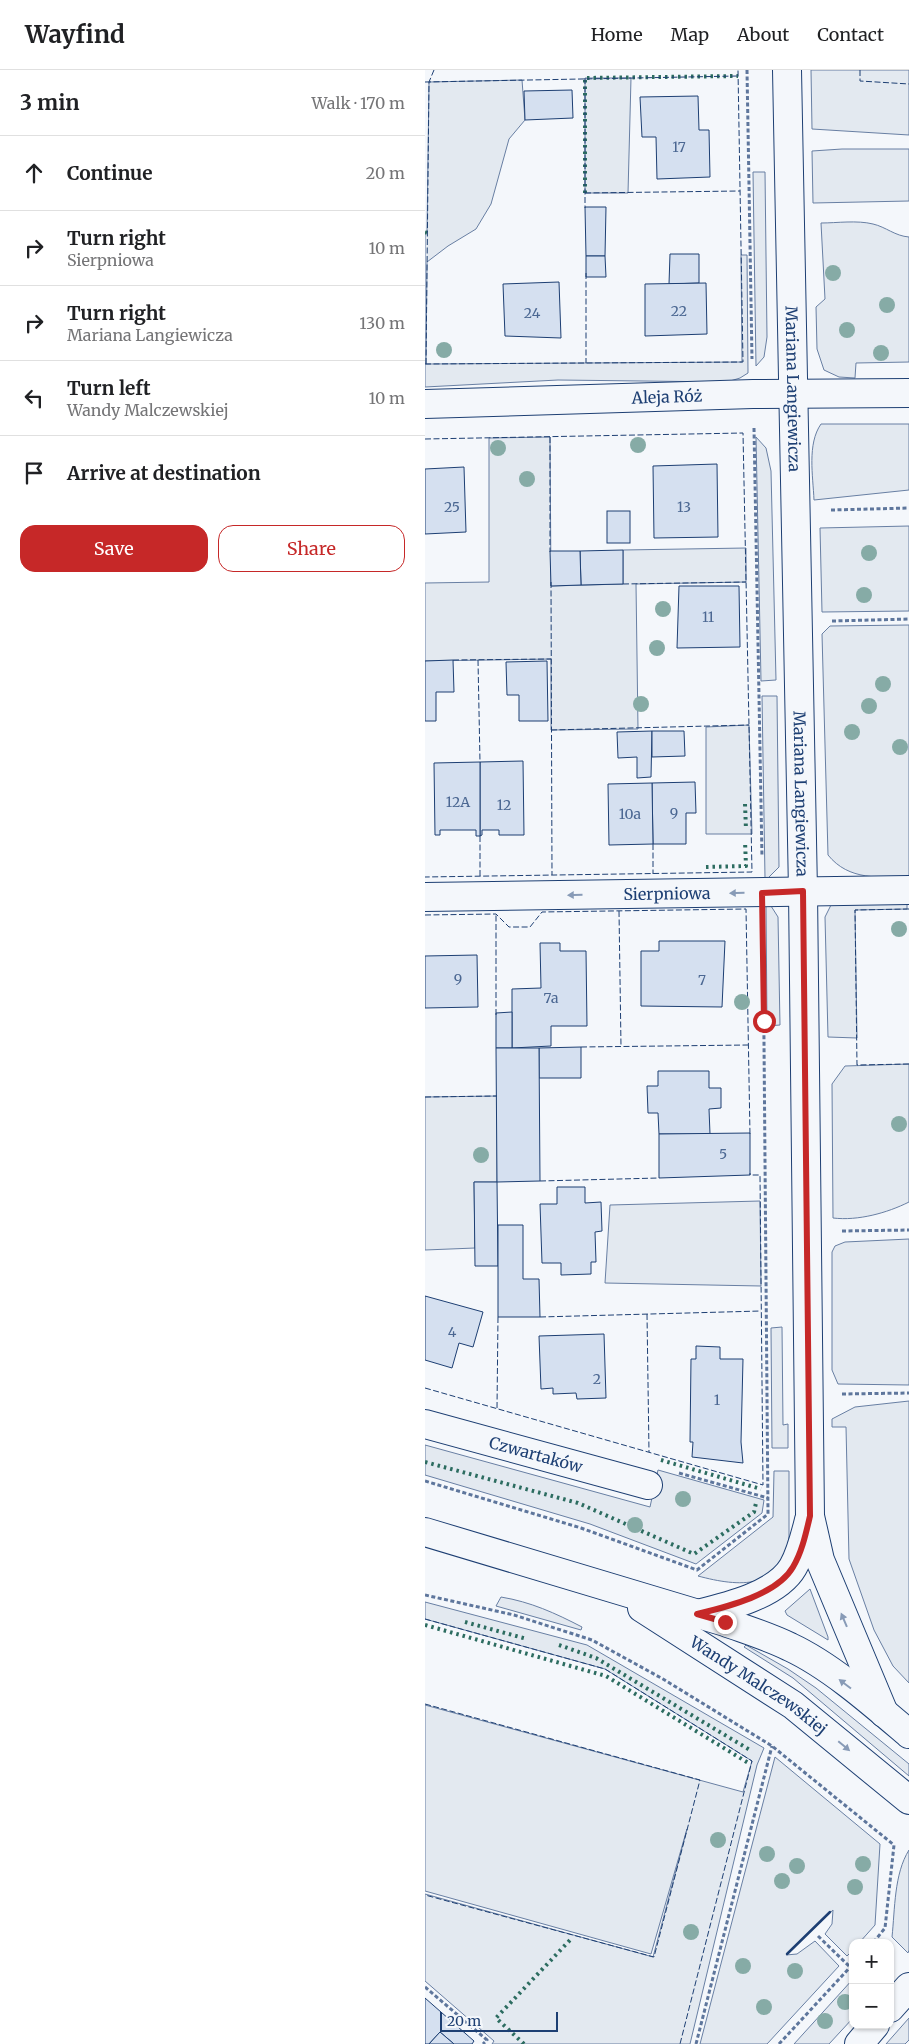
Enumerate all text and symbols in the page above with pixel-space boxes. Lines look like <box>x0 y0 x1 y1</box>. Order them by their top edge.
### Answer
text: Wayfind <box>25 19 125 50</box>
text: Home <box>591 23 643 46</box>
text: Map <box>671 23 709 46</box>
text: About <box>737 23 789 46</box>
text: Contact <box>817 23 884 46</box>
text: 3 min <box>20 89 79 116</box>
text: Walk · 170 m <box>312 93 405 113</box>
house number: 17 <box>672 138 686 156</box>
icon: ahead <box>20 159 48 187</box>
text: Continue <box>67 161 153 185</box>
text: 20 m <box>366 163 405 183</box>
text: Turn right <box>67 226 166 250</box>
icon: right <box>20 234 48 262</box>
text: 10 m <box>368 238 405 258</box>
text: Sierpniowa <box>67 250 154 270</box>
text: Turn right <box>67 301 166 325</box>
house number: 22 <box>671 302 687 320</box>
house number: 24 <box>524 304 541 322</box>
street label: Mariana Langiewicza <box>782 306 805 473</box>
icon: right <box>20 309 48 337</box>
text: 130 m <box>359 313 405 333</box>
text: Mariana Langiewicza <box>67 325 233 345</box>
text: Turn left <box>67 376 151 400</box>
icon: left <box>20 384 48 412</box>
street label: Aleja Róż <box>630 386 703 408</box>
text: 10 m <box>368 388 405 408</box>
text: Wandy Malczewskiej <box>67 400 229 420</box>
icon: arrive <box>20 459 48 487</box>
text: Arrive at destination <box>67 461 261 485</box>
house number: 25 <box>444 498 460 516</box>
house number: 13 <box>677 498 691 516</box>
button: Save <box>20 525 208 572</box>
button: Share <box>218 525 405 572</box>
house number: 11 <box>702 608 714 626</box>
street label: Mariana Langiewicza <box>789 711 813 877</box>
house number: 12A <box>446 793 470 811</box>
house number: 12 <box>497 796 511 814</box>
house number: 9 <box>670 804 678 822</box>
house number: 10a <box>619 805 642 823</box>
street label: Sierpniowa <box>623 883 711 904</box>
one-way arrow <box>729 889 745 897</box>
one-way arrow <box>566 891 582 899</box>
house number: 9 <box>454 970 462 988</box>
house number: 7 <box>698 971 706 989</box>
house number: 7a <box>544 989 559 1007</box>
route start <box>753 1010 776 1033</box>
house number: 5 <box>719 1145 727 1163</box>
house number: 4 <box>448 1323 457 1341</box>
house number: 2 <box>593 1370 601 1388</box>
house number: 1 <box>714 1391 720 1409</box>
street label: Czwartaków <box>487 1432 585 1477</box>
route end <box>714 1611 737 1634</box>
one-way arrow <box>839 1613 847 1627</box>
street label: Wandy Malczewskiej <box>685 1631 831 1739</box>
one-way arrow <box>838 1679 852 1689</box>
one-way arrow <box>837 1740 850 1751</box>
map controls <box>849 1939 894 2029</box>
button: + <box>849 1939 894 1984</box>
button: − <box>849 1984 894 2029</box>
scale bar <box>440 2009 557 2032</box>
text: 20 m <box>447 2012 481 2030</box>

